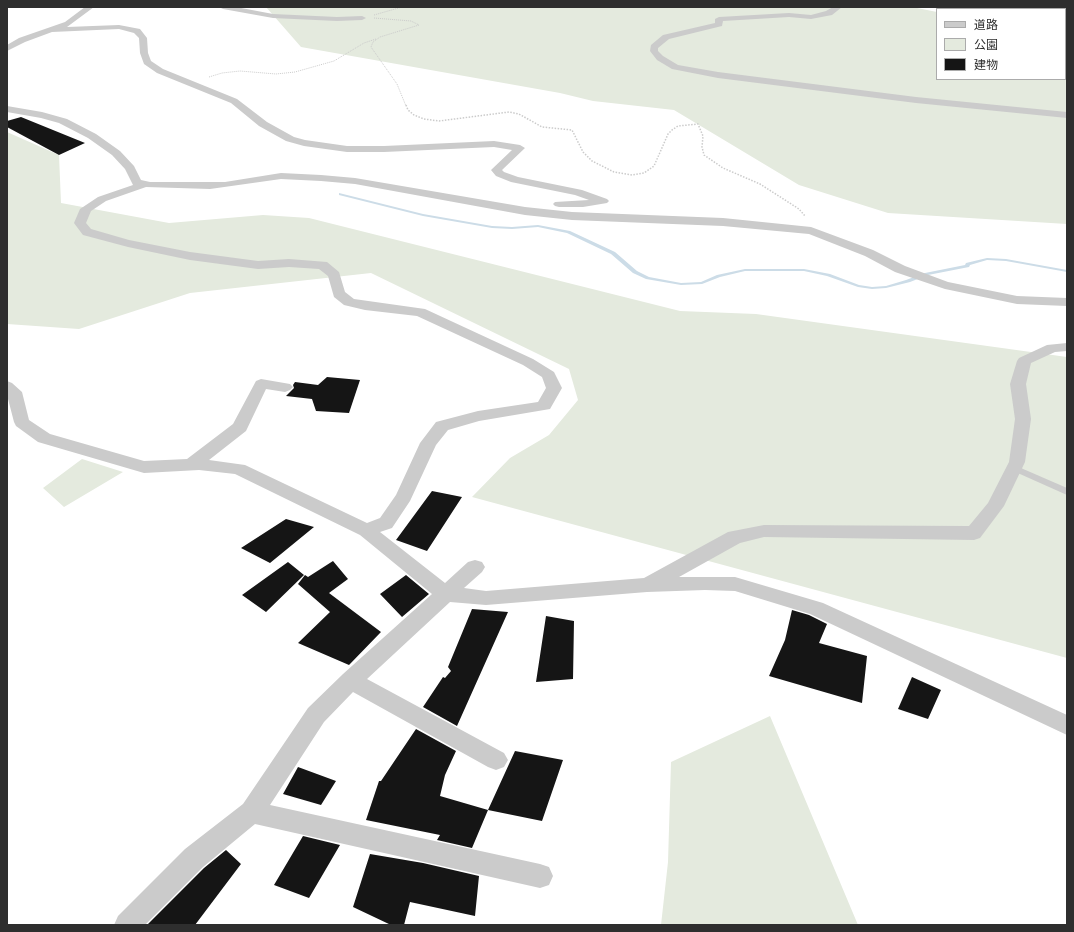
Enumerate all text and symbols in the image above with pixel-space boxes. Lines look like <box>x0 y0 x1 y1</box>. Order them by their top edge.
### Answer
legend <box>936 8 1066 80</box>
text: 道路 <box>974 16 998 33</box>
text: 公園 <box>974 36 998 53</box>
text: 建物 <box>974 56 998 73</box>

